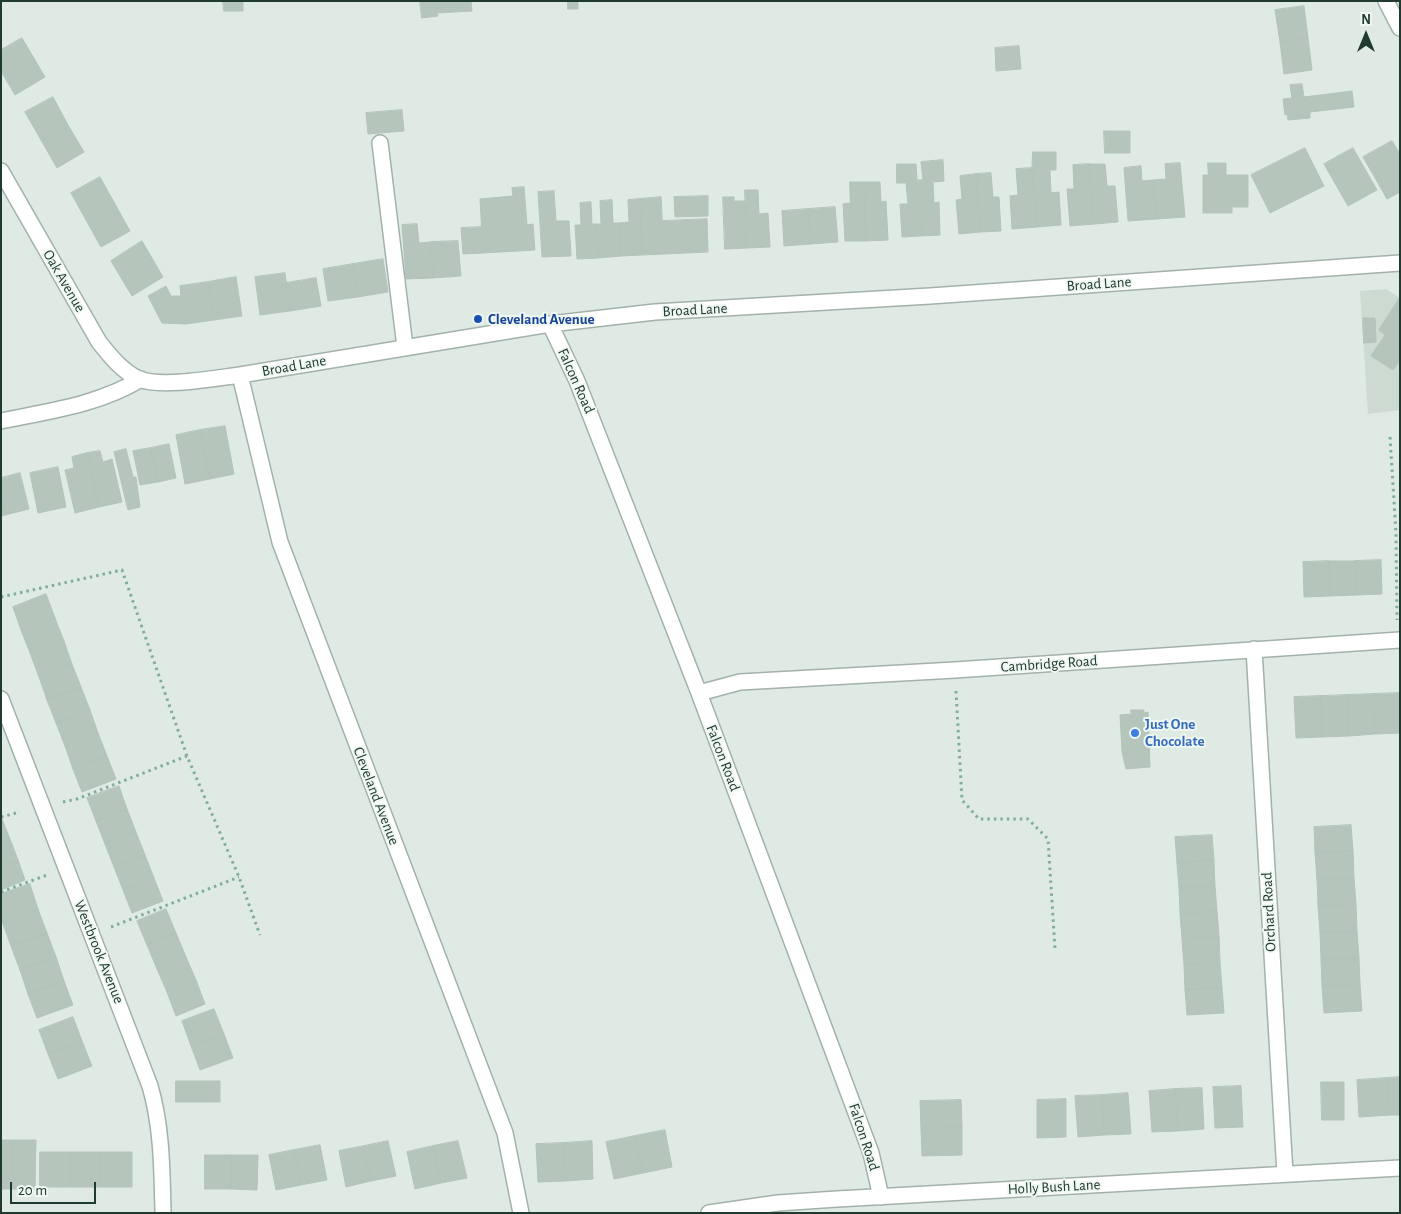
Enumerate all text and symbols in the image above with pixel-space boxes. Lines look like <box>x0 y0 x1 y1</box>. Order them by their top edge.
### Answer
north arrow <box>1341 10 1391 60</box>
text: N <box>1361 13 1371 27</box>
street label: Oak Avenue <box>39 246 89 316</box>
street label: Broad Lane <box>1066 273 1132 295</box>
street label: Broad Lane <box>662 299 728 321</box>
place label: Cleveland Avenue <box>488 310 595 328</box>
marker: Cleveland Avenue <box>472 313 484 325</box>
street label: Falcon Road <box>554 345 598 417</box>
street label: Broad Lane <box>260 351 328 381</box>
street label: Cambridge Road <box>1000 652 1098 676</box>
place label: Just One Chocolate <box>1145 715 1205 750</box>
street label: Falcon Road <box>702 722 744 794</box>
marker: Just One Chocolate <box>1129 727 1141 739</box>
street label: Cleveland Avenue <box>349 744 403 848</box>
street label: Orchard Road <box>1258 872 1280 952</box>
street label: Westbrook Avenue <box>70 898 128 1006</box>
street label: Falcon Road <box>845 1101 883 1173</box>
scale bar <box>12 1172 99 1204</box>
street label: Holly Bush Lane <box>1007 1176 1101 1198</box>
text: 20 m <box>18 1183 47 1198</box>

